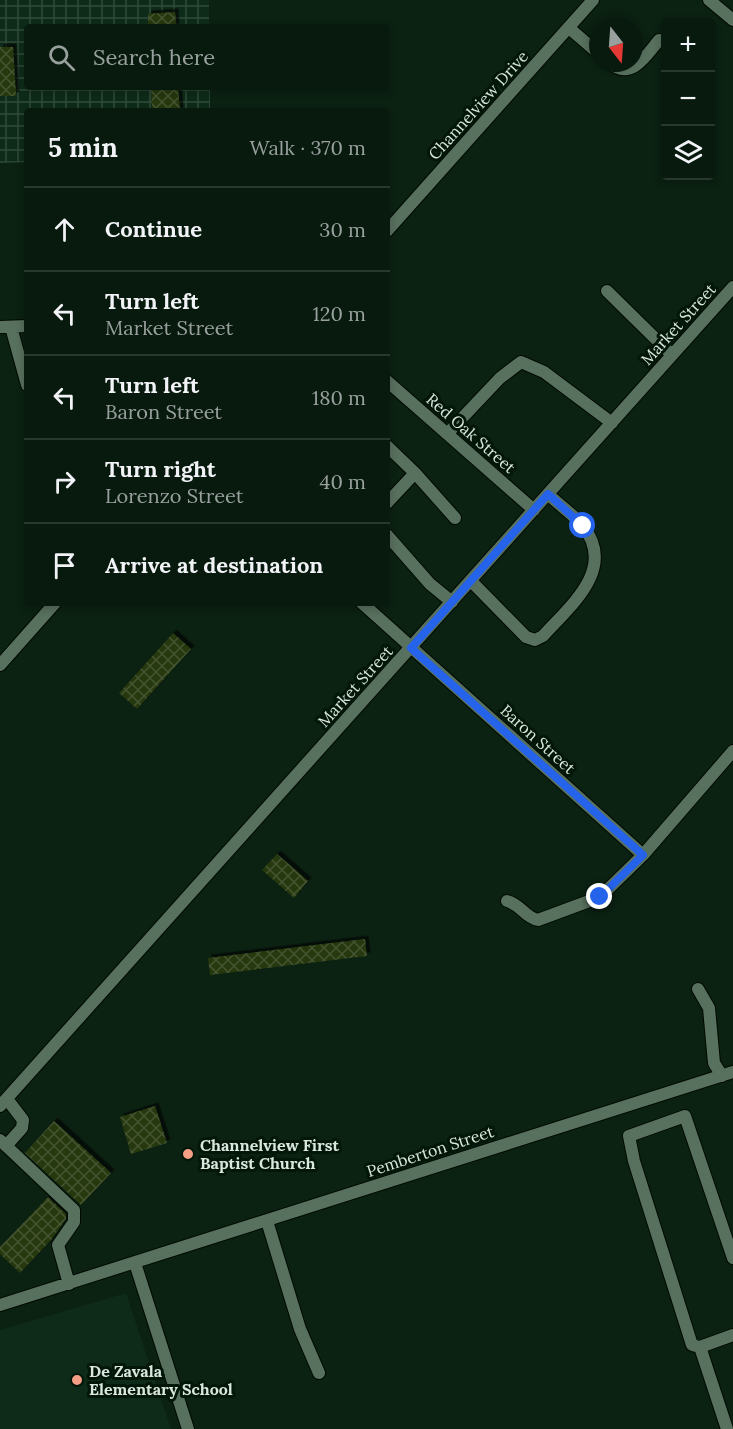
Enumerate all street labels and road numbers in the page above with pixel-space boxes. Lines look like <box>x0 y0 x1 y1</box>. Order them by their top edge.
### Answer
street label: Channelview Drive <box>424 46 532 164</box>
street label: Market Street <box>636 279 720 369</box>
street label: Red Oak Street <box>422 389 520 478</box>
street label: Market Street <box>313 641 397 731</box>
street label: Baron Street <box>497 700 580 778</box>
street label: Pemberton Street <box>364 1121 497 1181</box>

